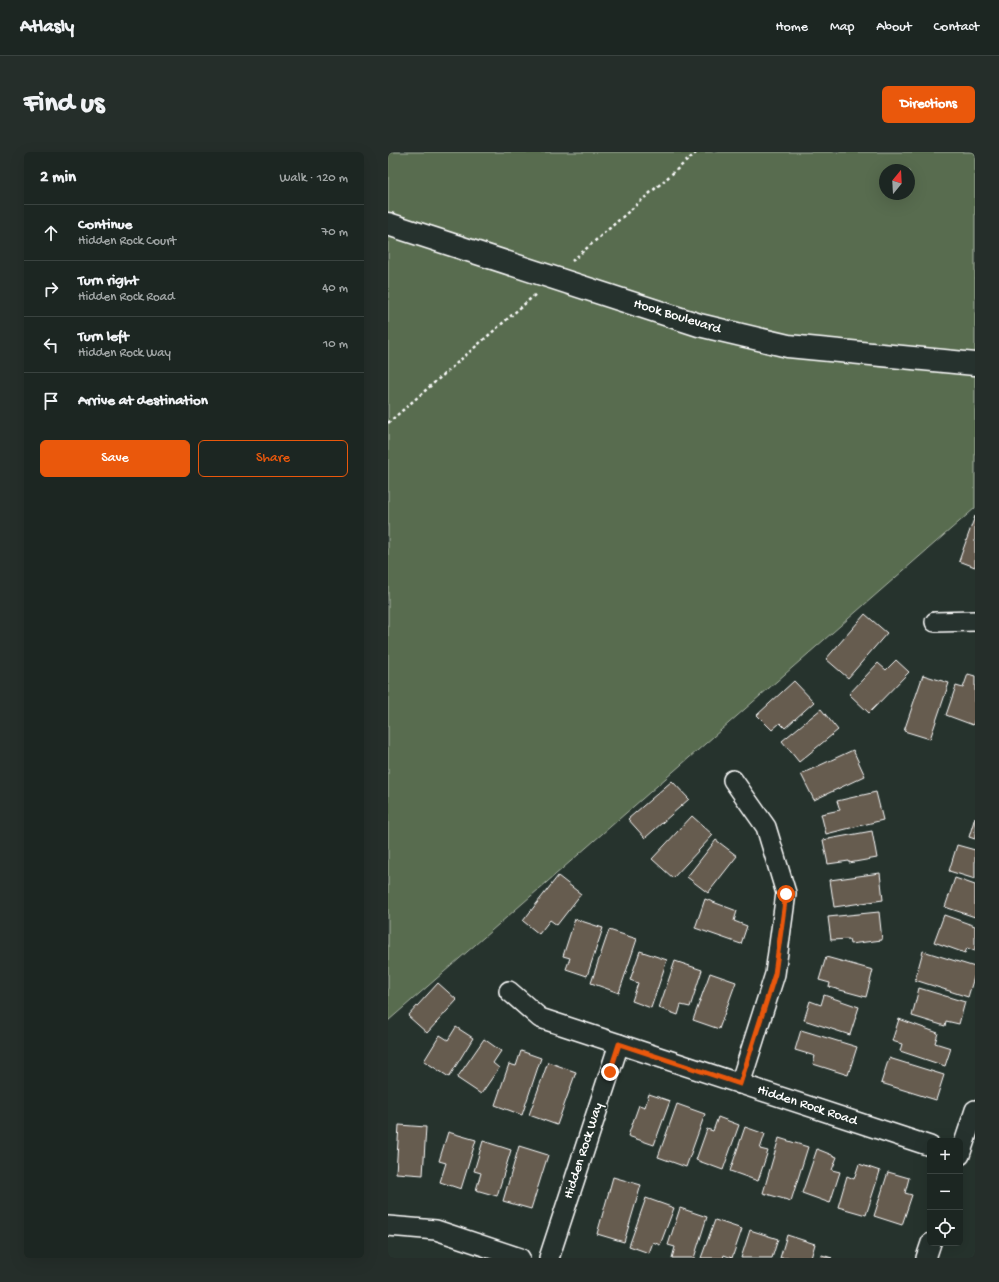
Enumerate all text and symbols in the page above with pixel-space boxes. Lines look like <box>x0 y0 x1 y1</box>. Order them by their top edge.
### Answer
text: Atlasly <box>20 16 74 39</box>
text: Home <box>776 19 808 36</box>
text: Map <box>830 19 854 36</box>
text: About <box>876 19 912 36</box>
text: Contact <box>934 19 979 36</box>
button: Directions <box>882 86 975 123</box>
text: Find us <box>24 88 104 121</box>
north arrow <box>879 164 915 200</box>
text: 2 min <box>40 168 76 188</box>
text: Walk · 120 m <box>280 171 348 186</box>
text: Continue <box>78 216 132 234</box>
icon: ahead <box>40 222 62 244</box>
text: 70 m <box>322 225 348 240</box>
text: Hidden Rock Court <box>78 234 176 249</box>
text: Turn right <box>78 272 138 290</box>
icon: right <box>40 278 62 300</box>
text: 40 m <box>322 281 348 296</box>
text: Hidden Rock Road <box>78 290 175 305</box>
street label: Hook Boulevard <box>631 296 724 339</box>
text: Turn left <box>78 328 129 346</box>
icon: left <box>40 334 62 356</box>
text: 10 m <box>323 337 348 352</box>
text: Hidden Rock Way <box>78 346 171 361</box>
icon: arrive <box>40 390 62 412</box>
text: Arrive at destination <box>78 392 208 410</box>
button: Save <box>40 440 190 477</box>
button: Share <box>198 440 348 477</box>
route start <box>777 885 795 903</box>
route end <box>601 1063 619 1081</box>
street label: Hidden Rock Road <box>755 1082 861 1131</box>
street label: Hidden Rock Way <box>560 1101 608 1201</box>
map controls <box>927 1138 963 1246</box>
button: + <box>927 1138 963 1174</box>
button: − <box>927 1174 963 1210</box>
button: locate <box>927 1210 963 1246</box>

